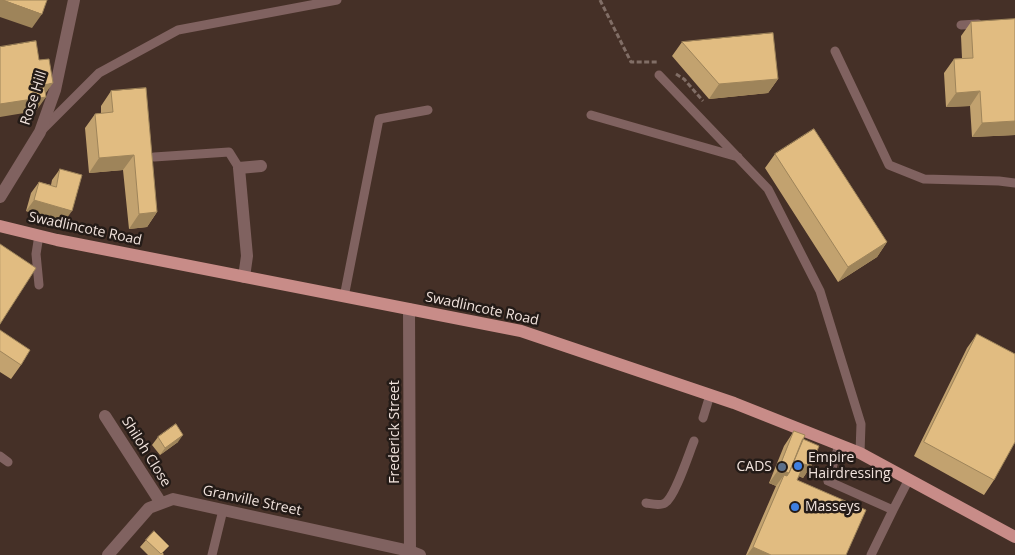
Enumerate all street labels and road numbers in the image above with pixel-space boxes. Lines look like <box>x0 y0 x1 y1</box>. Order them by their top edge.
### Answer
street label: Rose Hill <box>17 69 51 127</box>
street label: Swadlincote Road <box>27 209 143 249</box>
street label: Swadlincote Road <box>424 289 540 329</box>
street label: Frederick Street <box>387 380 403 484</box>
street label: Shiloh Close <box>118 414 174 490</box>
street label: Granville Street <box>201 482 303 520</box>

